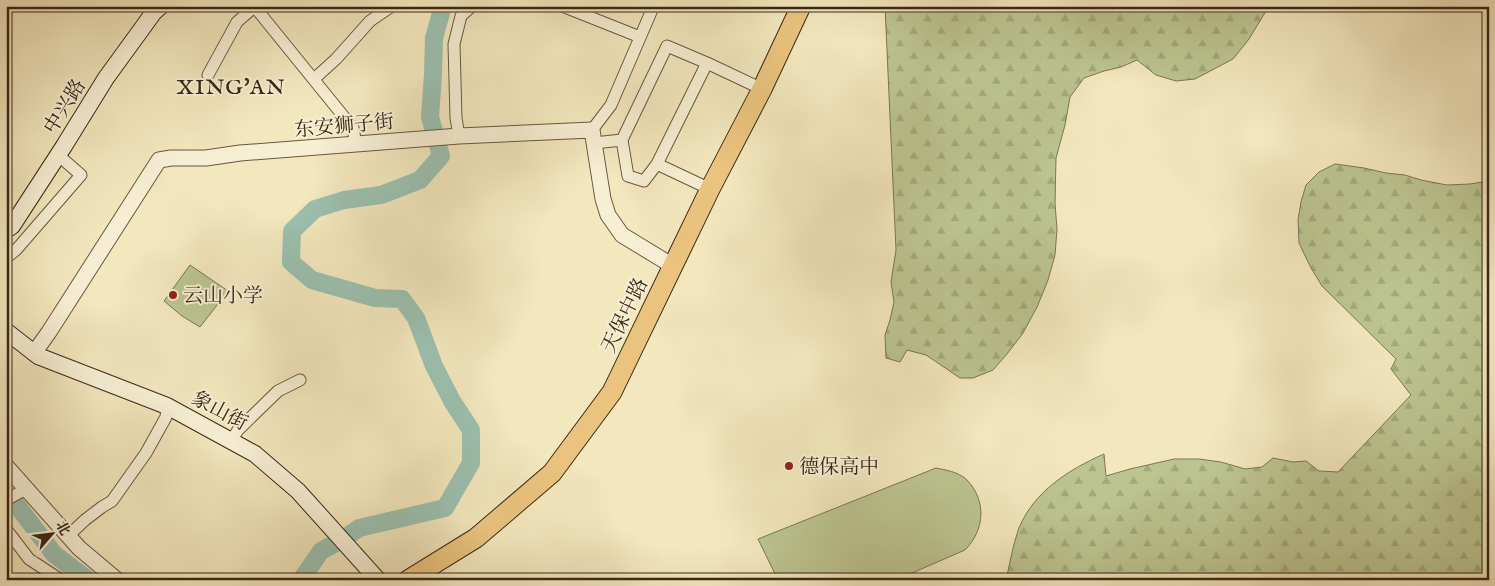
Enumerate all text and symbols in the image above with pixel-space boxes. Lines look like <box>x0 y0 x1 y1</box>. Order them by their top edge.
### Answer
district label: XING'AN <box>176 74 286 102</box>
street label: 中兴路 <box>39 75 92 139</box>
street label: 东安狮子街 <box>293 110 395 143</box>
street label: 天保中路 <box>597 274 654 357</box>
place label: 云山小学 <box>183 284 263 309</box>
marker: 云山小学 <box>167 289 179 301</box>
street label: 象山街 <box>187 386 252 436</box>
place label: 德保高中 <box>799 455 879 480</box>
marker: 德保高中 <box>783 460 795 472</box>
north arrow <box>28 508 78 558</box>
text: 北 <box>51 518 74 539</box>

